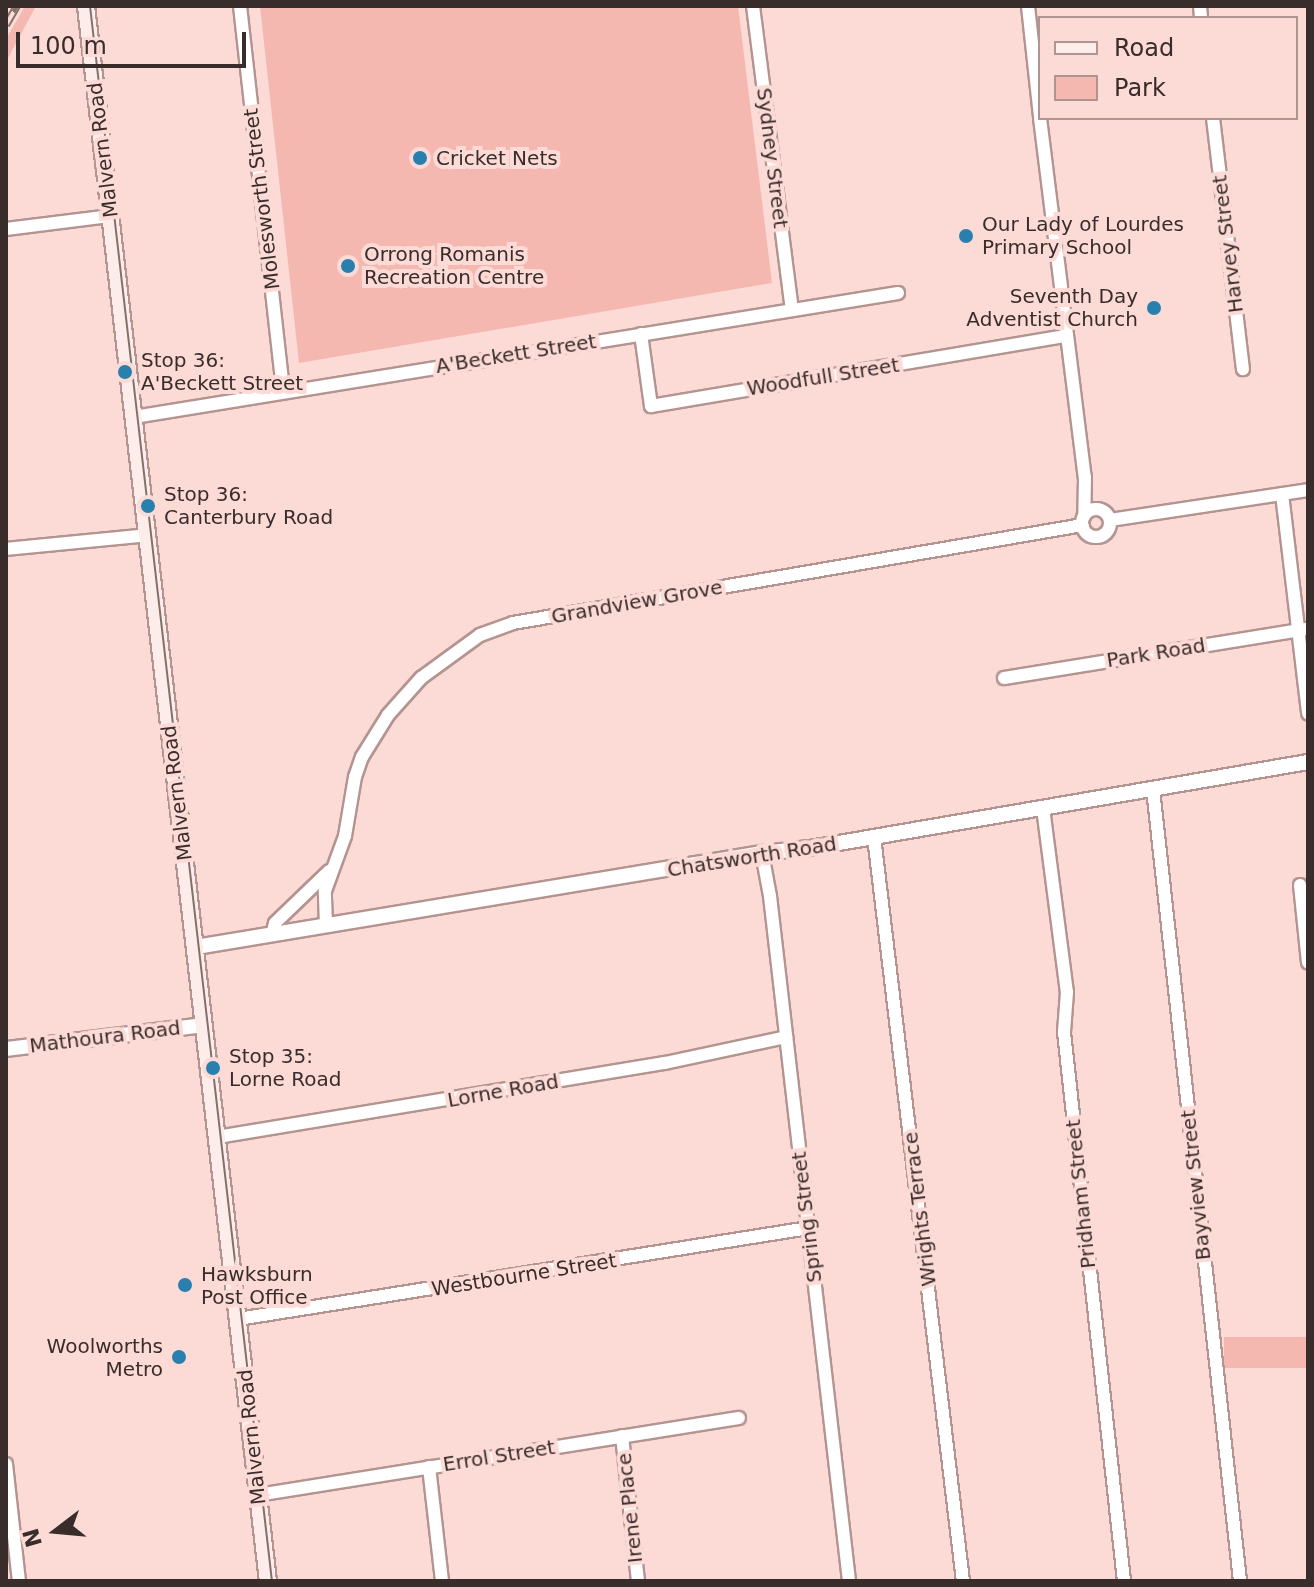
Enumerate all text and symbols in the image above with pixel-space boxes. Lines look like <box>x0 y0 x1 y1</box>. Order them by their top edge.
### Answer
scale bar <box>20 16 250 66</box>
legend <box>1038 16 1298 120</box>
text: 100 m <box>30 32 107 60</box>
text: Road <box>1114 34 1174 62</box>
text: Park <box>1114 74 1166 102</box>
street label: Malvern Road <box>83 81 123 219</box>
street label: Sydney Street <box>751 86 793 230</box>
street label: Molesworth Street <box>239 107 285 291</box>
place label: Cricket Nets <box>436 146 558 170</box>
marker: Cricket Nets <box>411 149 429 167</box>
street label: Harvey Street <box>1208 174 1248 314</box>
place label: Our Lady of Lourdes Primary School <box>982 212 1184 259</box>
marker: Our Lady of Lourdes Primary School <box>957 227 975 245</box>
place label: Orrong Romanis Recreation Centre <box>364 242 544 289</box>
marker: Orrong Romanis Recreation Centre <box>339 257 357 275</box>
place label: Seventh Day Adventist Church <box>966 284 1138 331</box>
marker: Seventh Day Adventist Church <box>1145 299 1163 317</box>
street label: A'Beckett Street <box>434 329 598 379</box>
place label: Stop 36: A'Beckett Street <box>141 348 303 395</box>
street label: Woodfull Street <box>745 353 901 401</box>
marker: Stop 36: A'Beckett Street <box>116 363 134 381</box>
place label: Stop 36: Canterbury Road <box>164 482 333 529</box>
marker: Stop 36: Canterbury Road <box>139 497 157 515</box>
street label: Grandview Grove <box>550 575 724 629</box>
street label: Park Road <box>1105 633 1207 673</box>
street label: Malvern Road <box>157 724 197 862</box>
street label: Chatsworth Road <box>666 832 838 882</box>
street label: Mathoura Road <box>28 1016 182 1058</box>
place label: Stop 35: Lorne Road <box>229 1044 341 1091</box>
marker: Stop 35: Lorne Road <box>204 1059 222 1077</box>
street label: Lorne Road <box>446 1069 560 1113</box>
street label: Bayview Street <box>1176 1109 1216 1261</box>
street label: Pridham Street <box>1061 1118 1101 1270</box>
street label: Wrights Terrace <box>899 1130 941 1288</box>
street label: Spring Street <box>787 1150 827 1284</box>
street label: Westbourne Street <box>430 1249 618 1301</box>
place label: Hawksburn Post Office <box>201 1262 313 1309</box>
marker: Hawksburn Post Office <box>176 1276 194 1294</box>
place label: Woolworths Metro <box>47 1334 163 1381</box>
marker: Woolworths Metro <box>170 1348 188 1366</box>
street label: Malvern Road <box>233 1368 271 1506</box>
street label: Errol Street <box>441 1435 557 1477</box>
street label: Irene Place <box>612 1452 648 1564</box>
north arrow <box>16 1491 96 1571</box>
text: N <box>18 1525 47 1550</box>

